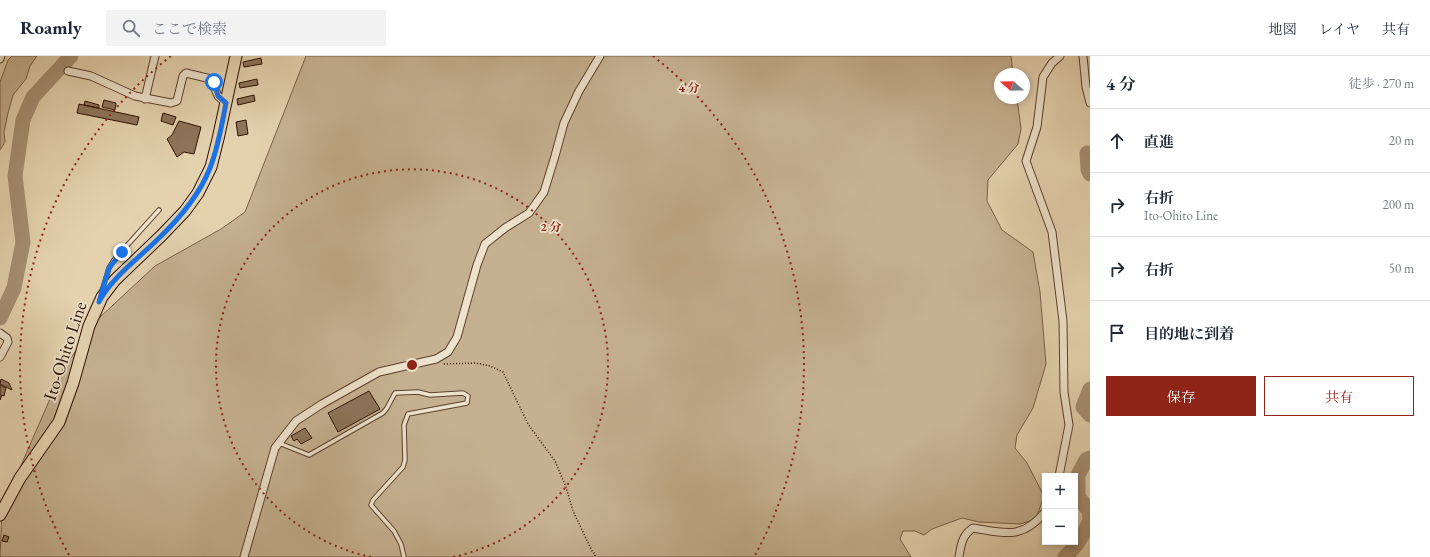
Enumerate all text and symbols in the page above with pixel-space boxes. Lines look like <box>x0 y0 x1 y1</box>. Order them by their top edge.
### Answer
search box <box>106 10 386 46</box>
text: Roamly <box>20 15 82 40</box>
icon: search <box>120 17 142 39</box>
text: ここで検索 <box>152 19 227 38</box>
text: 地図 <box>1269 20 1297 38</box>
text: レイヤ <box>1319 20 1360 38</box>
text: 共有 <box>1382 20 1410 38</box>
north arrow <box>994 68 1030 104</box>
route start <box>205 73 223 91</box>
text: 4 分 <box>1106 73 1136 95</box>
text: 徒歩 · 270 m <box>1349 75 1414 92</box>
text: 4 分 <box>678 80 700 96</box>
icon: ahead <box>1106 130 1128 152</box>
text: 直進 <box>1144 132 1174 151</box>
text: 20 m <box>1389 132 1414 149</box>
text: 右折 <box>1144 188 1174 207</box>
icon: right <box>1106 194 1128 216</box>
text: 200 m <box>1383 196 1414 213</box>
text: Ito-Ohito Line <box>1144 207 1218 224</box>
text: 2 分 <box>540 219 562 235</box>
route end <box>113 243 131 261</box>
icon: right <box>1106 258 1128 280</box>
text: 右折 <box>1144 260 1174 279</box>
text: 50 m <box>1389 260 1414 277</box>
street label: Ito-Ohito Line <box>38 298 91 403</box>
icon: arrive <box>1106 322 1128 344</box>
text: 目的地に到着 <box>1144 324 1234 343</box>
centre of rings <box>405 358 419 372</box>
button: 保存 <box>1106 376 1256 416</box>
button: 共有 <box>1264 376 1414 416</box>
map controls <box>1042 473 1078 545</box>
button: + <box>1042 473 1078 509</box>
button: − <box>1042 509 1078 545</box>

